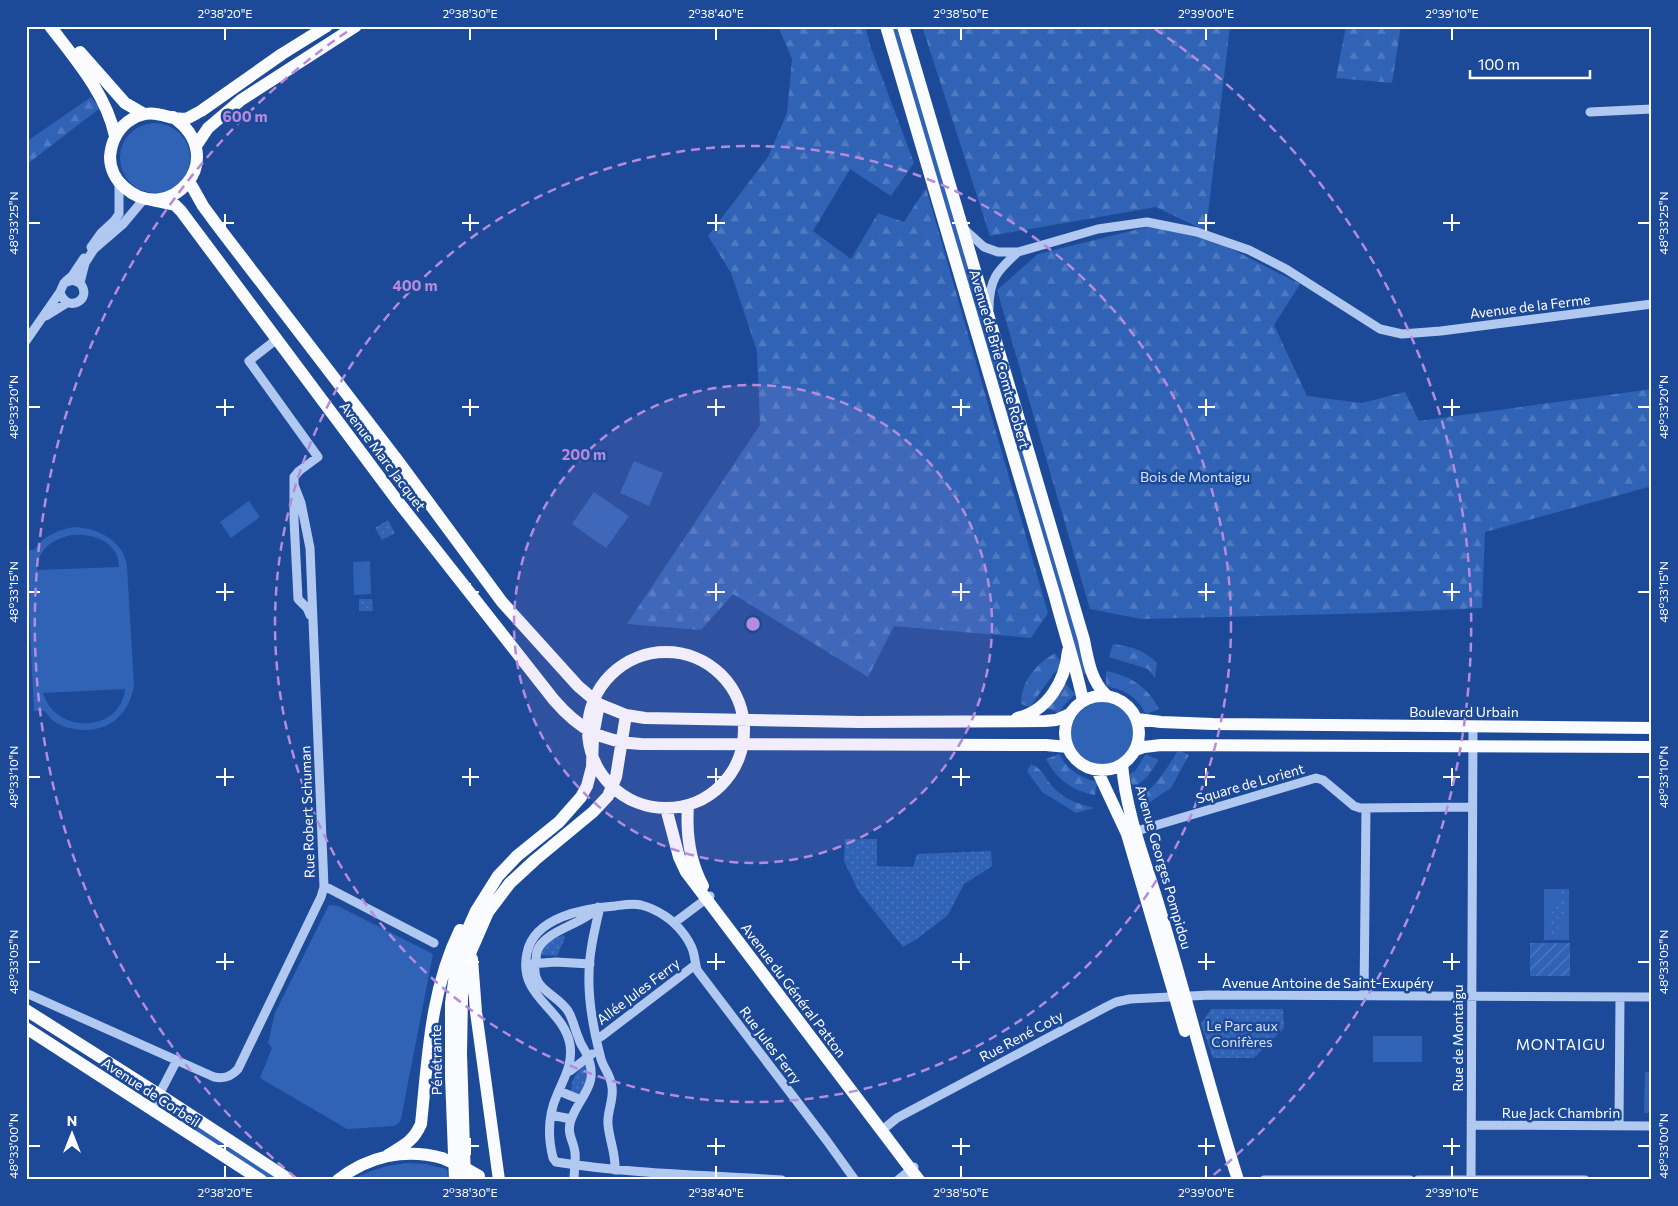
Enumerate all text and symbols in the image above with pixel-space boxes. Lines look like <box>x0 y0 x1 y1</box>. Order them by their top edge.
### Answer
text: 2°38'20"E <box>198 6 252 20</box>
text: 2°38'30"E <box>442 6 498 20</box>
text: 2°38'40"E <box>688 6 744 20</box>
text: 2°38'50"E <box>933 6 989 20</box>
text: 2°39'00"E <box>1178 6 1234 20</box>
text: 2°39'10"E <box>1425 6 1479 20</box>
scale bar <box>1470 48 1590 80</box>
text: 100 m <box>1478 55 1520 73</box>
text: 600 m <box>222 107 268 125</box>
text: 48°33'25"N <box>6 191 20 255</box>
text: 48°33'25"N <box>1656 191 1670 255</box>
street label: Avenue de Brie Comte Robert <box>966 267 1034 451</box>
text: 400 m <box>392 276 438 294</box>
street label: Avenue de la Ferme <box>1469 290 1591 322</box>
text: 48°33'20"N <box>6 375 20 439</box>
text: 48°33'20"N <box>1656 375 1670 439</box>
street label: Avenue Marc Jacquet <box>336 398 430 514</box>
text: 200 m <box>562 445 606 463</box>
park label: Bois de Montaigu <box>1140 468 1250 485</box>
text: 48°33'15"N <box>6 561 20 623</box>
text: 48°33'15"N <box>1656 561 1670 623</box>
centre of rings <box>744 615 762 633</box>
street label: Boulevard Urbain <box>1409 703 1519 720</box>
street label: Rue Robert Schuman <box>296 745 318 879</box>
text: 48°33'10"N <box>6 746 20 808</box>
text: 48°33'10"N <box>1656 746 1670 808</box>
street label: Square de Lorient <box>1194 759 1306 807</box>
street label: Avenue Georges Pompidou <box>1132 783 1196 951</box>
street label: Avenue du Général Patton <box>738 919 850 1061</box>
text: 48°33'05"N <box>6 930 20 994</box>
text: 48°33'05"N <box>1656 930 1670 994</box>
street label: Allée Jules Ferry <box>593 954 683 1028</box>
street label: Avenue Antoine de Saint-Exupéry <box>1222 974 1434 991</box>
street label: Rue de Montaigu <box>1449 984 1466 1092</box>
street label: Rue Jules Ferry <box>736 1003 806 1087</box>
street label: Rue René Coty <box>976 1007 1066 1065</box>
park label: Le Parc aux Conifères <box>1206 1017 1278 1050</box>
street label: Pénétrante <box>427 1024 445 1096</box>
district label: MONTAIGU <box>1516 1035 1606 1053</box>
street label: Avenue de Corbeil <box>99 1054 203 1130</box>
street label: Rue Jack Chambrin <box>1502 1104 1620 1121</box>
north arrow <box>48 1108 98 1158</box>
text: N <box>67 1112 77 1129</box>
text: 48°33'00"N <box>6 1113 20 1179</box>
text: 48°33'00"N <box>1656 1113 1670 1179</box>
text: 2°38'20"E <box>198 1185 252 1199</box>
text: 2°38'30"E <box>442 1185 498 1199</box>
text: 2°38'40"E <box>688 1185 744 1199</box>
text: 2°38'50"E <box>933 1185 989 1199</box>
text: 2°39'00"E <box>1178 1185 1234 1199</box>
text: 2°39'10"E <box>1425 1185 1479 1199</box>

